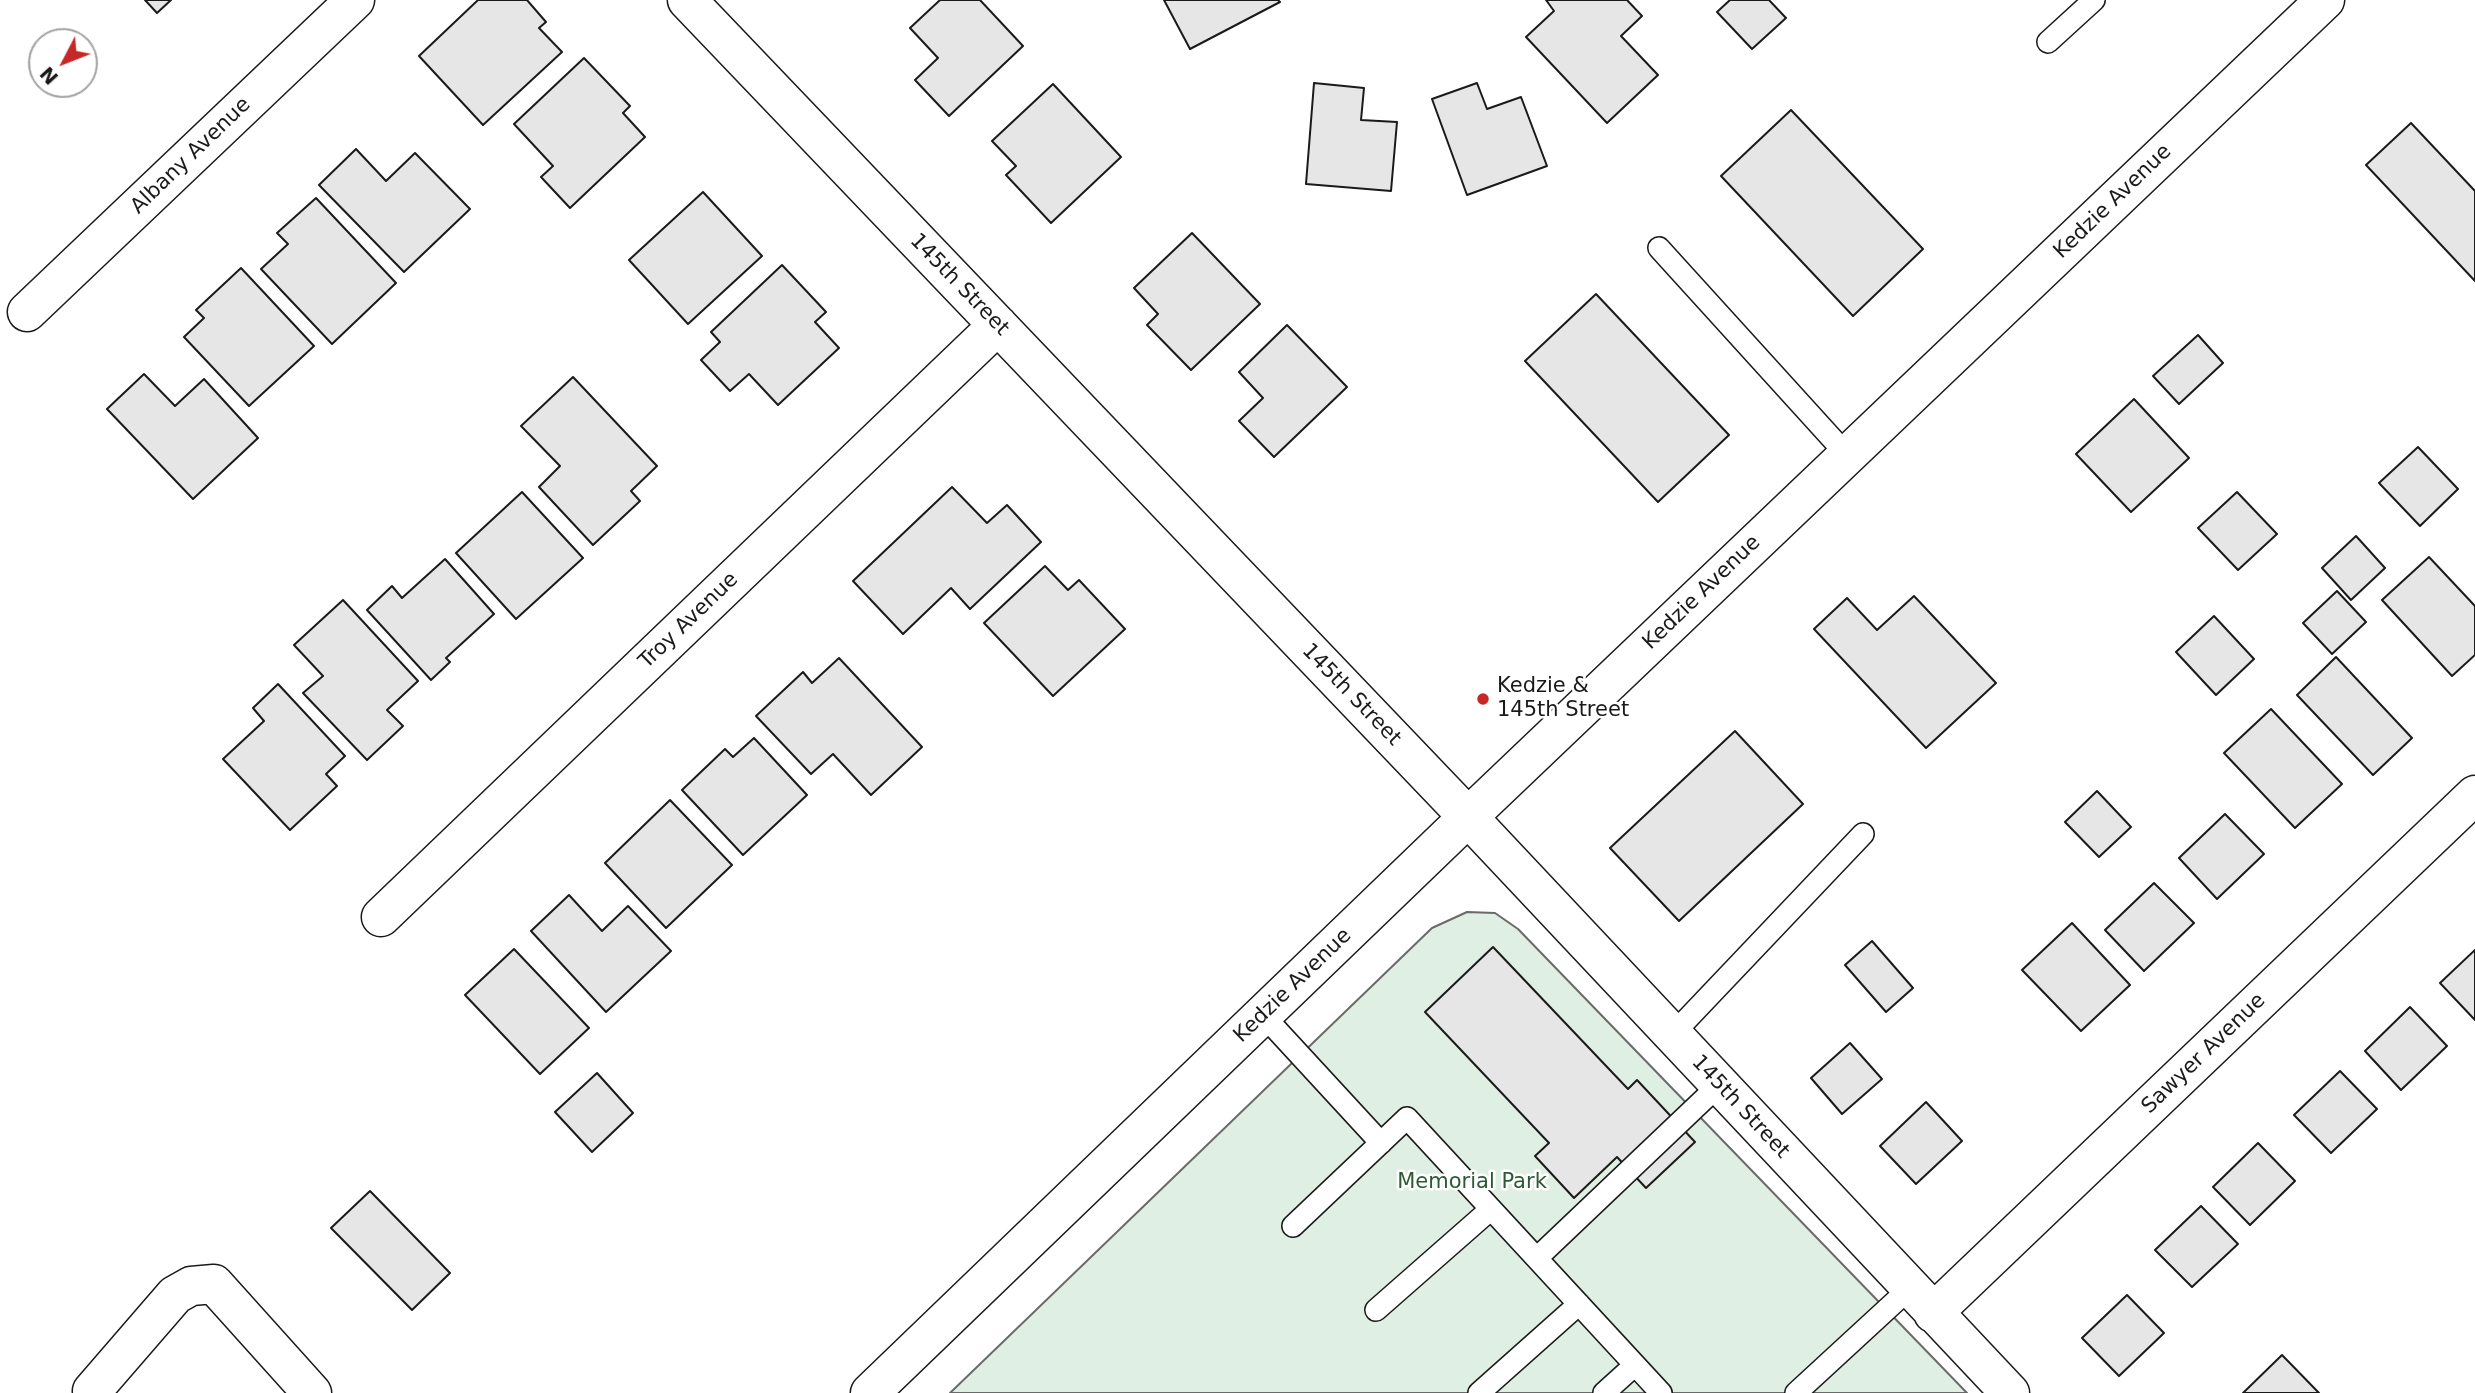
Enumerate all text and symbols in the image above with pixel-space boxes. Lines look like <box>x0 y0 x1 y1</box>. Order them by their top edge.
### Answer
north arrow <box>28 28 98 98</box>
text: N <box>35 62 62 89</box>
street label: Albany Avenue <box>126 92 256 220</box>
street label: Kedzie Avenue <box>2049 140 2177 264</box>
street label: 145th Street <box>904 229 1014 341</box>
street label: Kedzie Avenue <box>1638 531 1766 655</box>
street label: Troy Avenue <box>634 568 744 674</box>
street label: 145th Street <box>1296 639 1406 751</box>
place label: Kedzie & 145th Street <box>1497 674 1629 724</box>
marker: Kedzie & 145th Street <box>1475 691 1491 707</box>
street label: Kedzie Avenue <box>1229 924 1357 1048</box>
street label: Sawyer Avenue <box>2137 989 2271 1119</box>
street label: 145th Street <box>1686 1050 1794 1164</box>
park label: Memorial Park <box>1397 1170 1547 1196</box>

